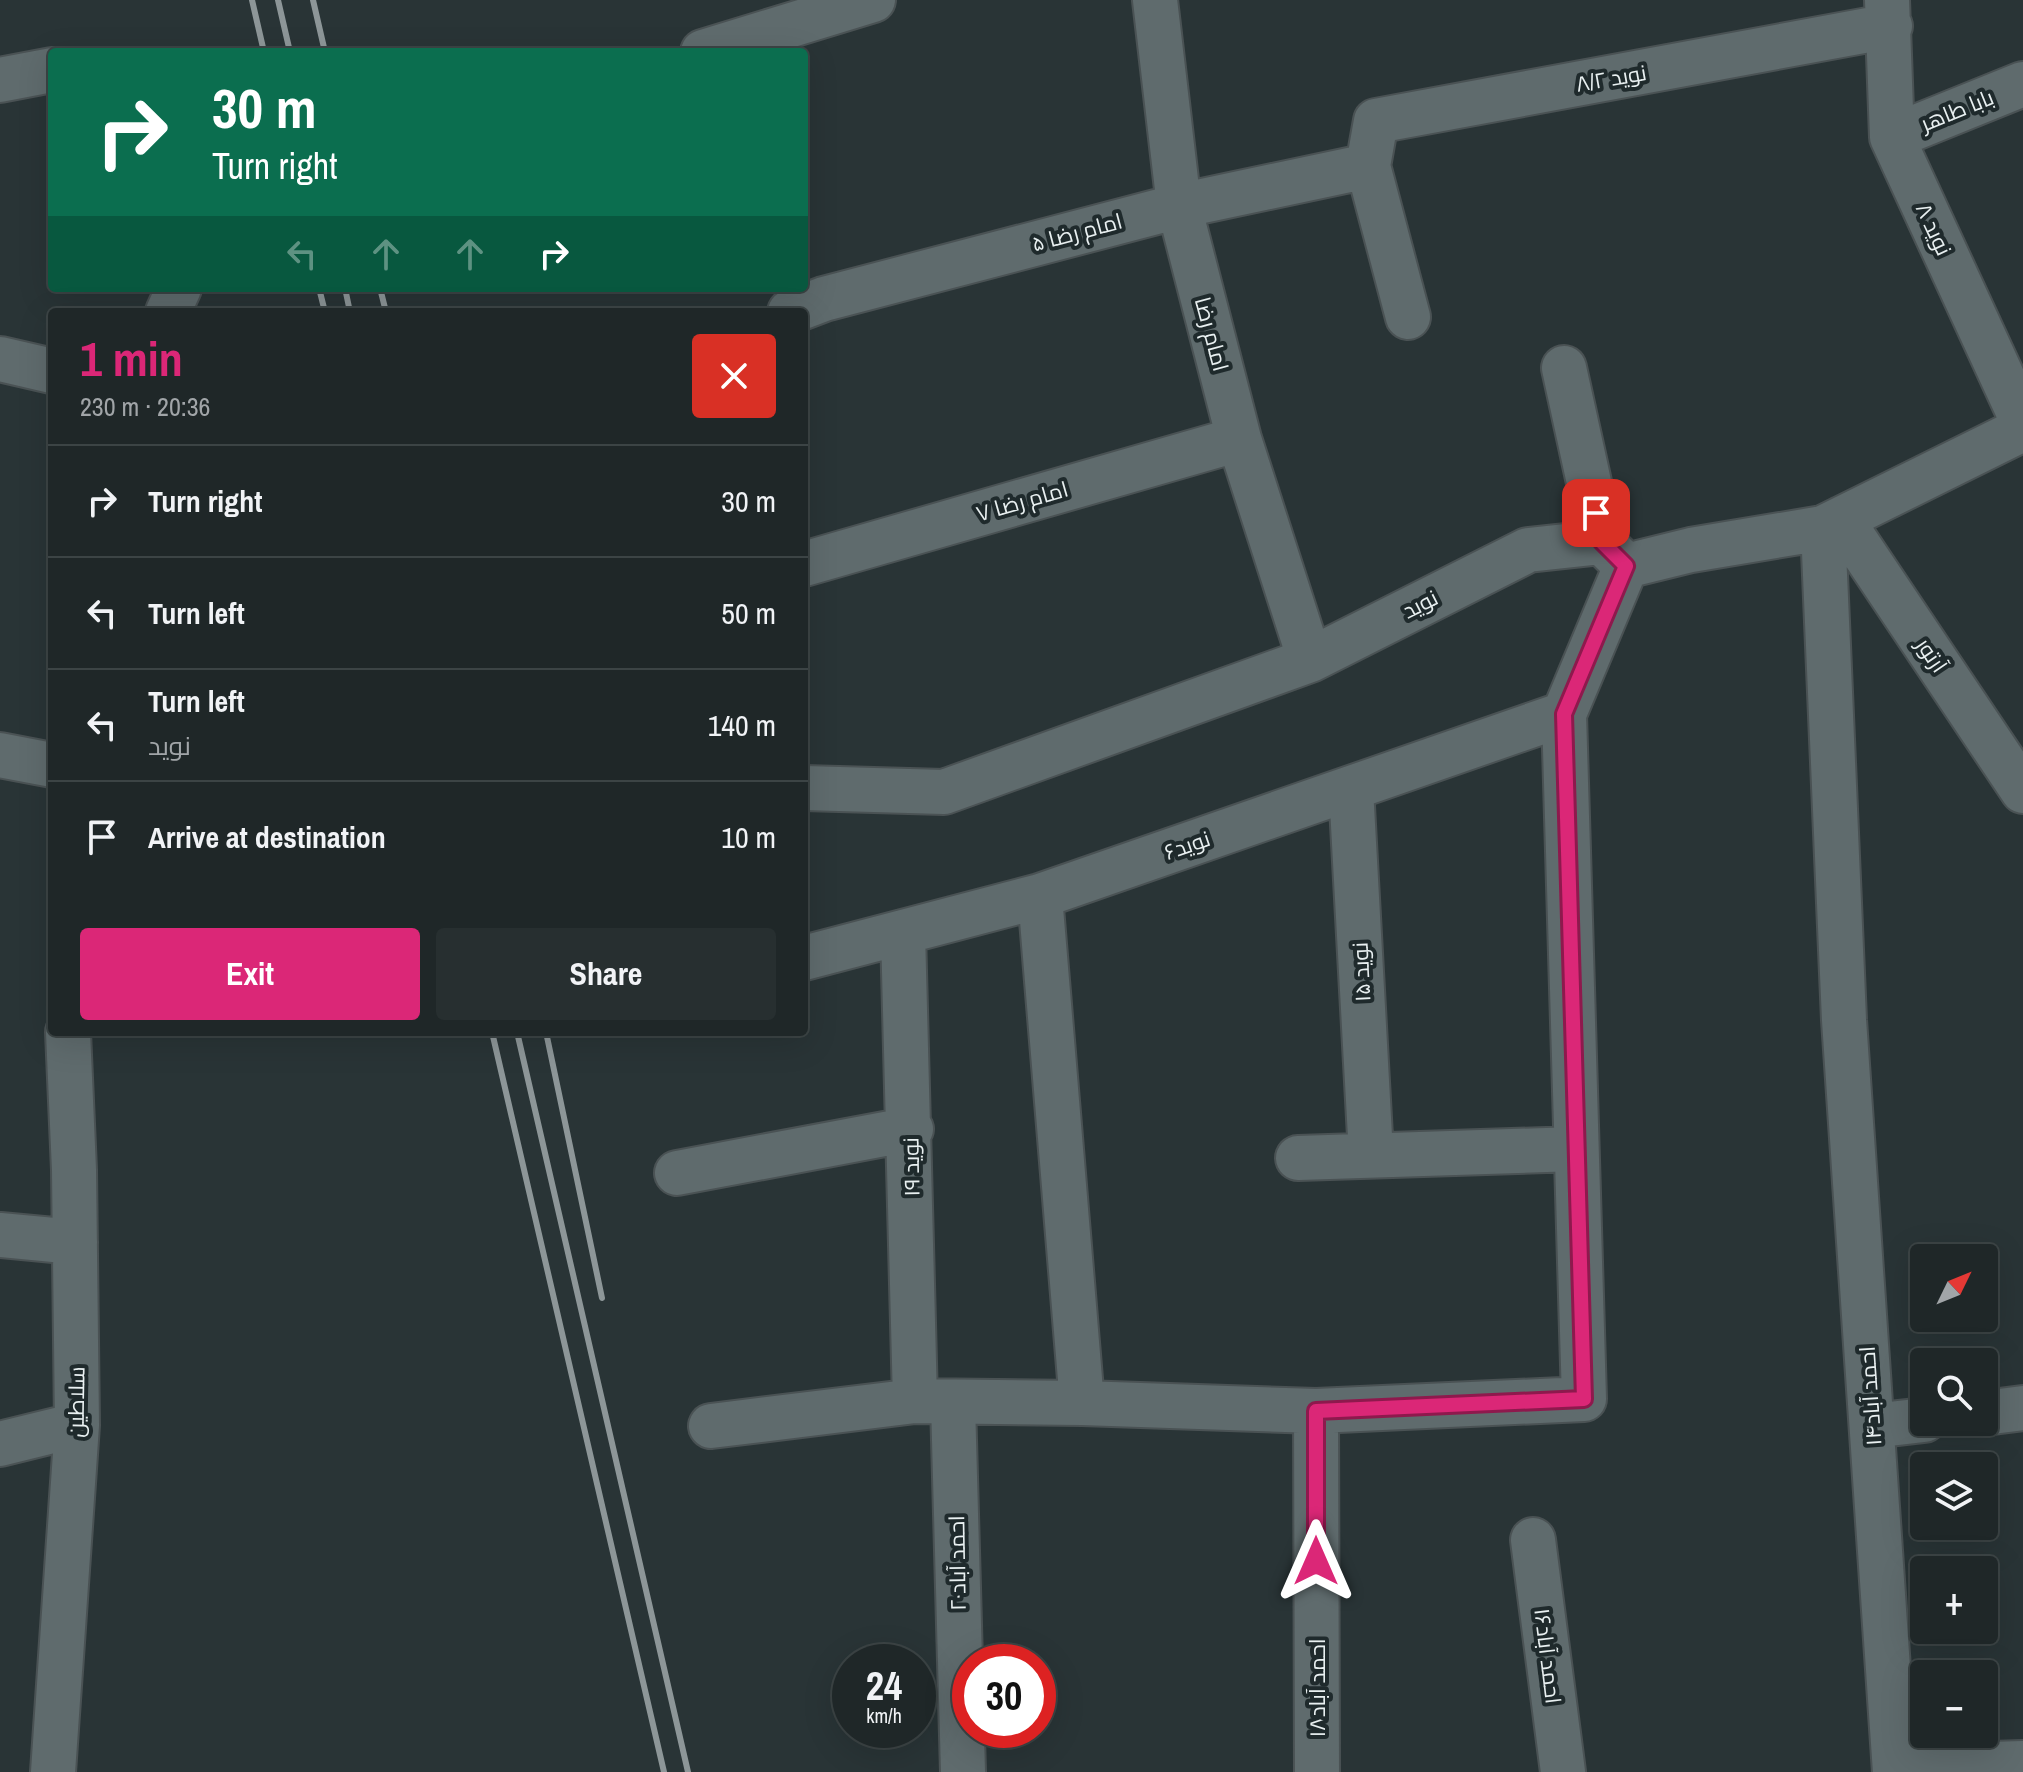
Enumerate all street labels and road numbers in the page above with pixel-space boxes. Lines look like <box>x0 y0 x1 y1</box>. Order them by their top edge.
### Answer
street label: نوید ۸/۲ <box>1573 57 1649 99</box>
street label: بابا طاهر <box>1914 82 1998 139</box>
street label: نوید ۸ <box>1909 198 1959 260</box>
street label: امام رضا ۵ <box>1028 206 1126 259</box>
street label: امام رضا <box>1187 294 1236 375</box>
street label: امام رضا ۷ <box>972 474 1072 529</box>
street label: نوید <box>1397 582 1443 626</box>
street label: آرتور <box>1908 630 1955 678</box>
street label: نوید۶ <box>1160 823 1214 867</box>
street label: نوید ۱۵ <box>1344 941 1378 1003</box>
street label: نوید ۱۹ <box>895 1137 927 1197</box>
street label: احمد آباد۱۴ <box>1852 1345 1888 1447</box>
street label: سلاطین <box>60 1366 92 1438</box>
street label: احمد آباد۲۰ <box>941 1515 973 1611</box>
street label: احمد آباد۱۶ <box>1527 1607 1569 1705</box>
street label: احمد آباد۱۸ <box>1302 1638 1332 1738</box>

